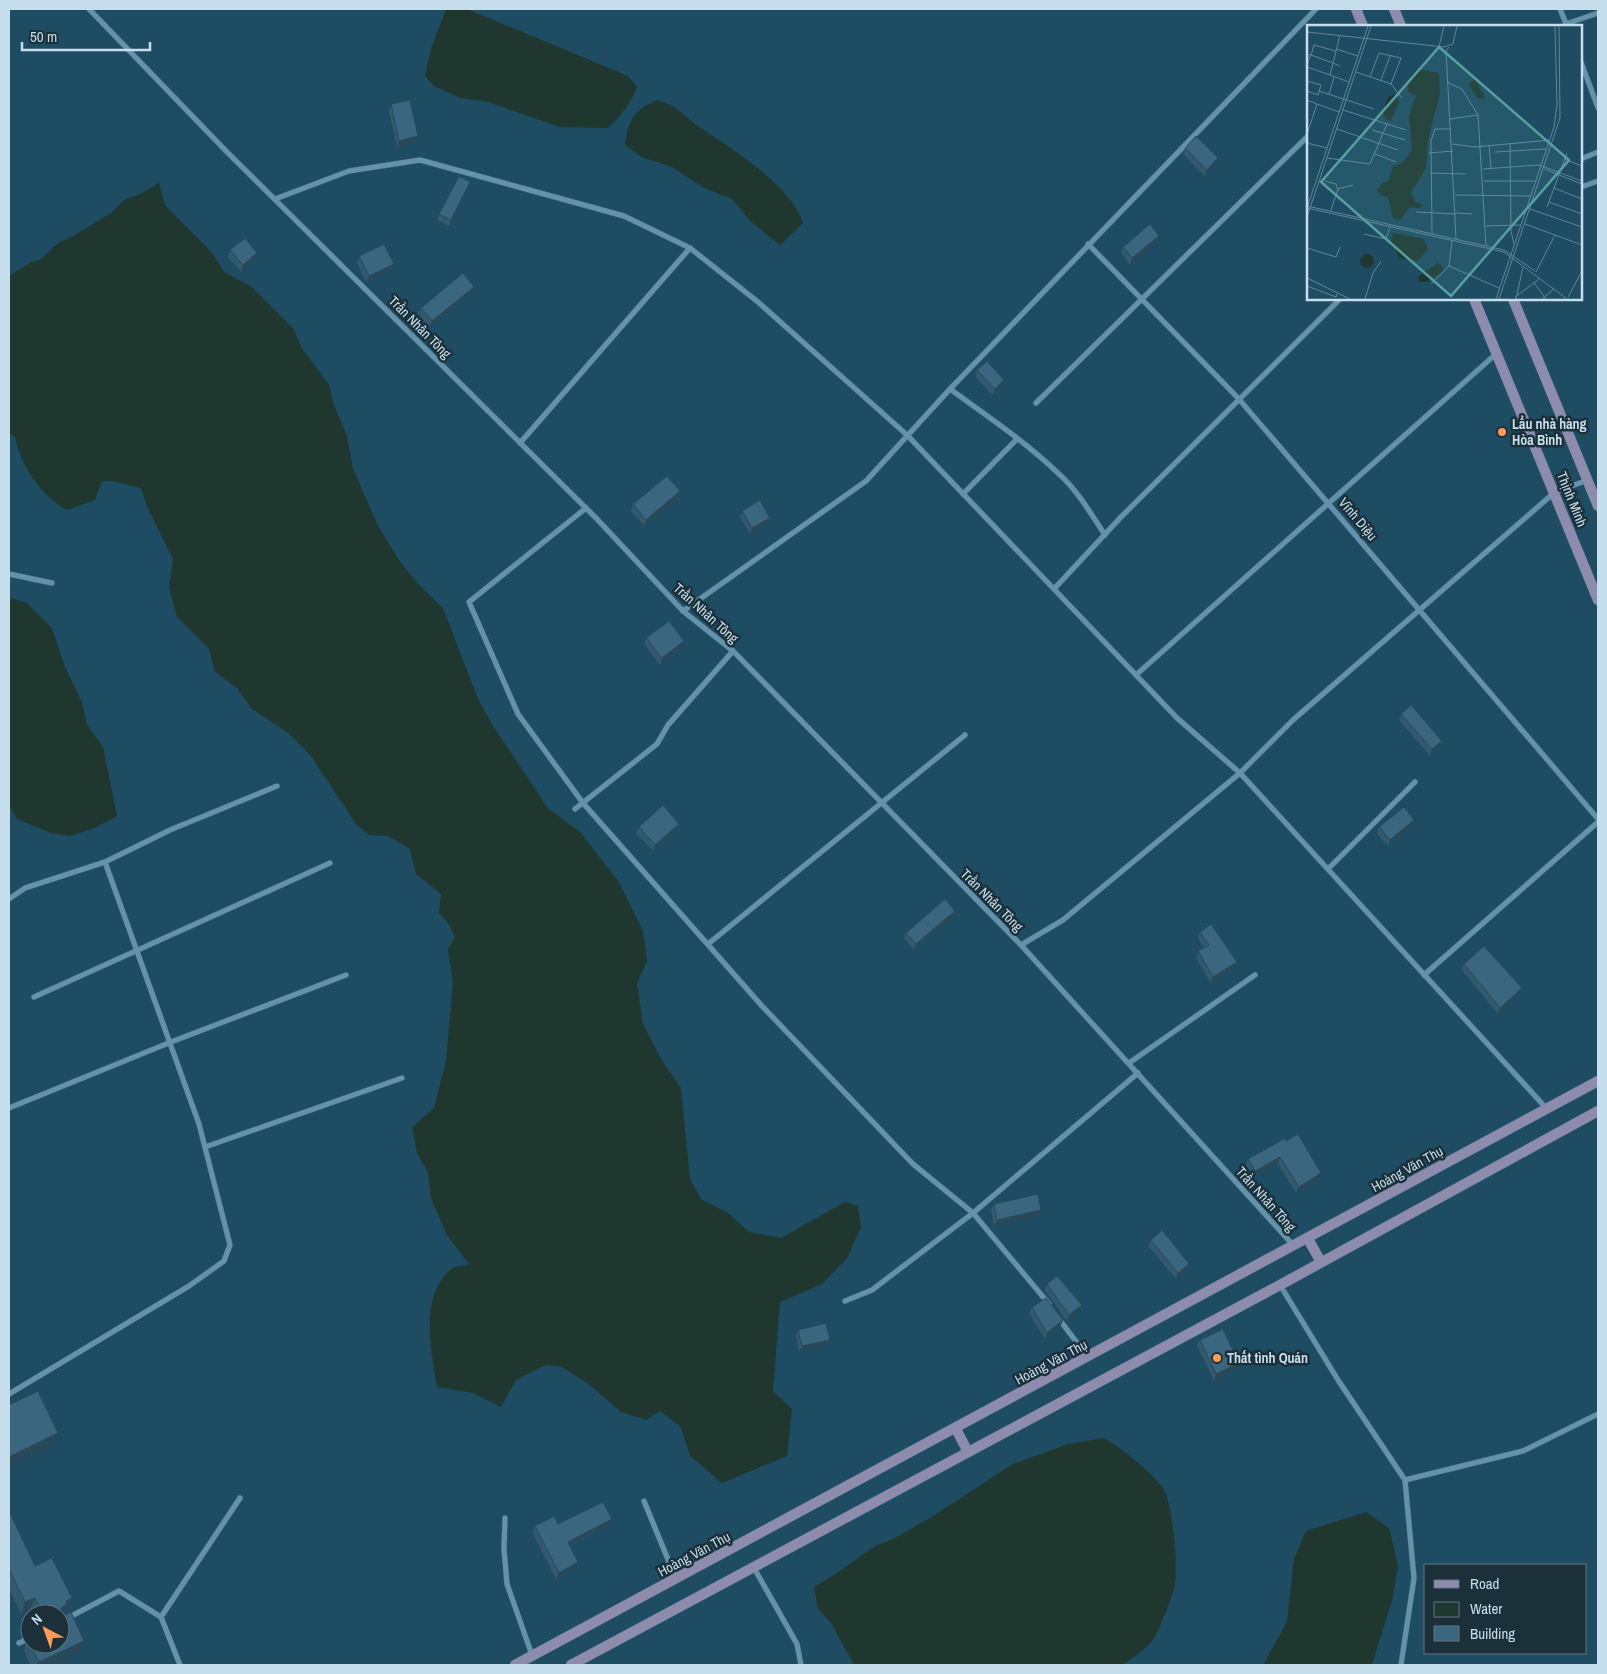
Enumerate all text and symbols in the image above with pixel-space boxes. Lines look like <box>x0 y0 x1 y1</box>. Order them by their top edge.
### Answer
scale bar <box>22 20 150 52</box>
inset map <box>1307 25 1582 300</box>
text: 50 m <box>30 26 57 47</box>
street label: Trần Nhân Tông <box>385 292 456 363</box>
place label: Lẩu nhà hàng Hòa Bình <box>1512 415 1587 449</box>
marker: Lẩu nhà hàng Hòa Bình <box>1496 426 1508 438</box>
street label: Thịnh Minh <box>1553 469 1591 529</box>
street label: Vĩnh Diệu <box>1335 494 1381 544</box>
street label: Trần Nhân Tông <box>670 579 743 647</box>
street label: Trần Nhân Tông <box>957 865 1028 936</box>
street label: Hoàng Văn Thụ <box>1368 1142 1446 1196</box>
street label: Trần Nhân Tông <box>1232 1163 1300 1236</box>
street label: Hoàng Văn Thụ <box>1012 1335 1090 1389</box>
place label: Thất tình Quán <box>1227 1349 1308 1367</box>
marker: Thất tình Quán <box>1211 1352 1223 1364</box>
street label: Hoàng Văn Thụ <box>655 1527 733 1581</box>
legend <box>1424 1564 1587 1654</box>
text: Road <box>1470 1573 1499 1594</box>
text: Water <box>1470 1598 1502 1619</box>
north arrow <box>20 1604 70 1654</box>
text: N <box>27 1610 46 1629</box>
text: Building <box>1470 1623 1515 1644</box>

